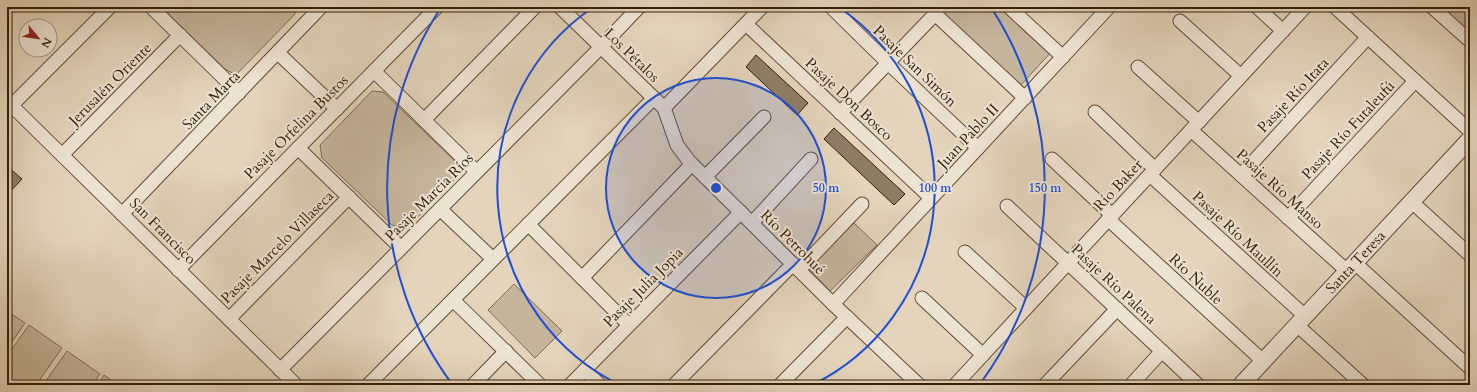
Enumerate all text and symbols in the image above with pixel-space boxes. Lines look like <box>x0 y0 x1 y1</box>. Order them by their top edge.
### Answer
north arrow <box>18 18 58 58</box>
street label: Pasaje San Simón <box>869 21 962 112</box>
street label: Los Pétalos <box>600 23 664 87</box>
text: N <box>37 35 55 51</box>
street label: Jerusalén Oriente <box>63 38 156 131</box>
street label: Pasaje Don Bosco <box>801 53 897 145</box>
street label: Pasaje Río Itata <box>1253 53 1333 137</box>
street label: Santa Marta <box>178 66 245 134</box>
street label: Pasaje Orfelina Bustos <box>239 70 353 184</box>
street label: Pasaje Río Futaleufú <box>1297 76 1399 184</box>
street label: Juan Pablo II <box>931 99 1003 174</box>
street label: Pasaje Río Manso <box>1232 144 1328 234</box>
street label: Pasaje Marcia Ríos <box>380 148 478 246</box>
street label: Río Baker <box>1089 154 1147 215</box>
text: 50 m <box>813 180 840 196</box>
text: 100 m <box>919 180 952 196</box>
text: 150 m <box>1029 180 1062 196</box>
centre of rings <box>709 181 723 195</box>
street label: Pasaje Marcelo Villaseca <box>216 186 338 308</box>
street label: Pasaje Río Maullín <box>1188 186 1288 282</box>
street label: San Francisco <box>125 193 201 269</box>
street label: Río Petrohué <box>756 205 830 279</box>
street label: Santa Teresa <box>1321 226 1390 298</box>
street label: Pasaje Río Palena <box>1067 239 1161 329</box>
street label: Pasaje Julia Jopia <box>599 242 688 331</box>
street label: Río Ñuble <box>1165 249 1227 309</box>

